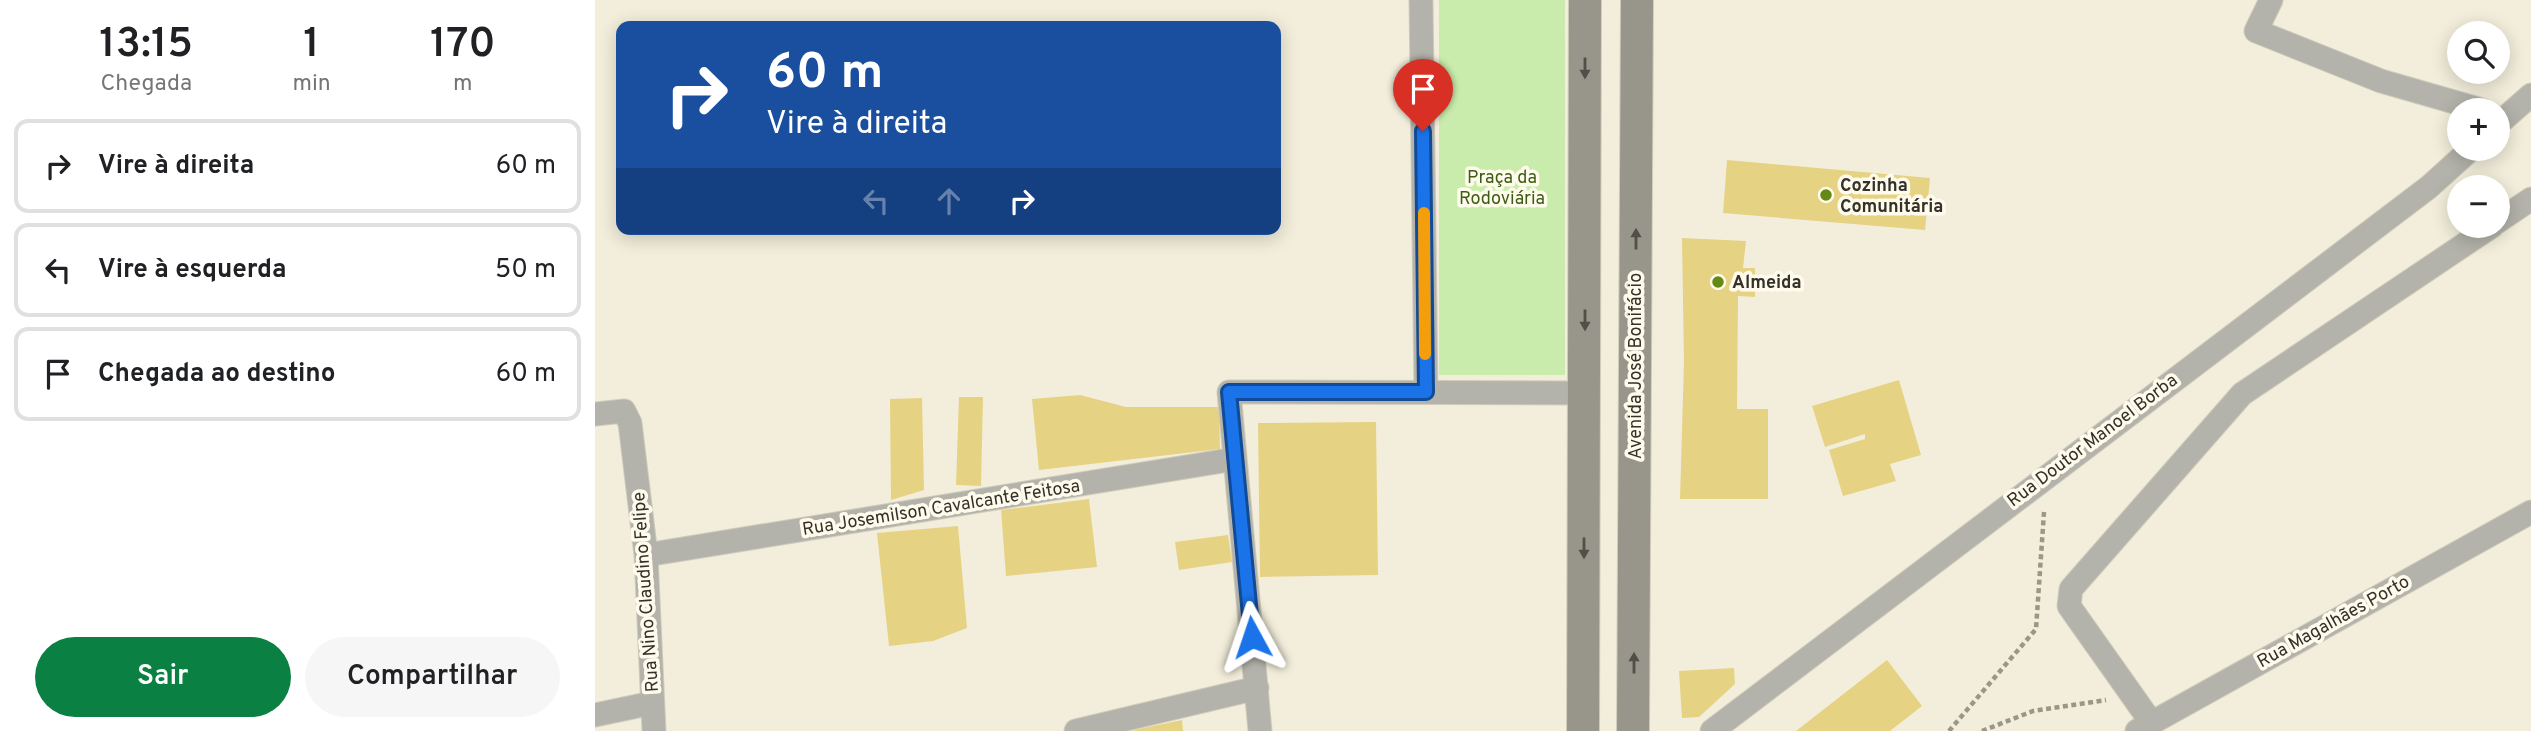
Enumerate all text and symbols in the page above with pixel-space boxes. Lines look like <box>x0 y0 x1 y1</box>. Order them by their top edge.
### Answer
text: 13:15 <box>99 19 193 72</box>
text: 1 <box>303 19 320 72</box>
text: 170 <box>430 19 496 72</box>
map controls <box>2447 21 2510 238</box>
button: search <box>2447 21 2510 84</box>
text: 60 m <box>766 44 884 106</box>
icon: right <box>651 49 742 140</box>
one-way arrow <box>1579 57 1591 79</box>
pin <box>1393 59 1453 131</box>
text: Chegada <box>100 70 192 99</box>
text: min <box>292 70 331 99</box>
text: m <box>453 70 473 99</box>
icon: arrive <box>1404 70 1442 108</box>
button: + <box>2447 98 2510 161</box>
text: Vire à direita <box>766 105 947 145</box>
icon: right <box>39 147 77 185</box>
text: Vire à direita <box>98 150 254 183</box>
text: 60 m <box>496 150 556 183</box>
park label: Praça da Rodoviária <box>1459 167 1545 211</box>
place label: Cozinha Comunitária <box>1840 175 1943 219</box>
button: − <box>2447 175 2510 238</box>
icon: left <box>857 182 895 220</box>
icon: ahead <box>930 182 968 220</box>
icon: right <box>1003 182 1041 220</box>
marker: Cozinha Comunitária <box>1818 187 1834 203</box>
one-way arrow <box>1630 228 1642 250</box>
icon: left <box>39 251 77 289</box>
text: Vire à esquerda <box>98 254 286 287</box>
text: 50 m <box>495 254 556 287</box>
place label: Almeida <box>1732 272 1802 295</box>
street label: Avenida José Bonifácio <box>1625 273 1648 459</box>
marker: Almeida <box>1710 274 1726 290</box>
one-way arrow <box>1579 309 1591 331</box>
icon: arrive <box>39 355 77 393</box>
text: Chegada ao destino <box>98 358 335 391</box>
text: 60 m <box>496 358 556 391</box>
street label: Rua Doutor Manoel Borba <box>2003 370 2183 513</box>
street label: Rua Josemilson Cavalcante Feitosa <box>801 475 1082 542</box>
street label: Rua Nino Claudino Felipe <box>628 491 665 693</box>
one-way arrow <box>1578 537 1590 559</box>
street label: Rua Magalhães Porto <box>2253 571 2414 674</box>
position arrow <box>1215 600 1289 674</box>
button: Sair <box>35 637 291 717</box>
button: Compartilhar <box>305 637 560 717</box>
one-way arrow <box>1628 652 1640 674</box>

